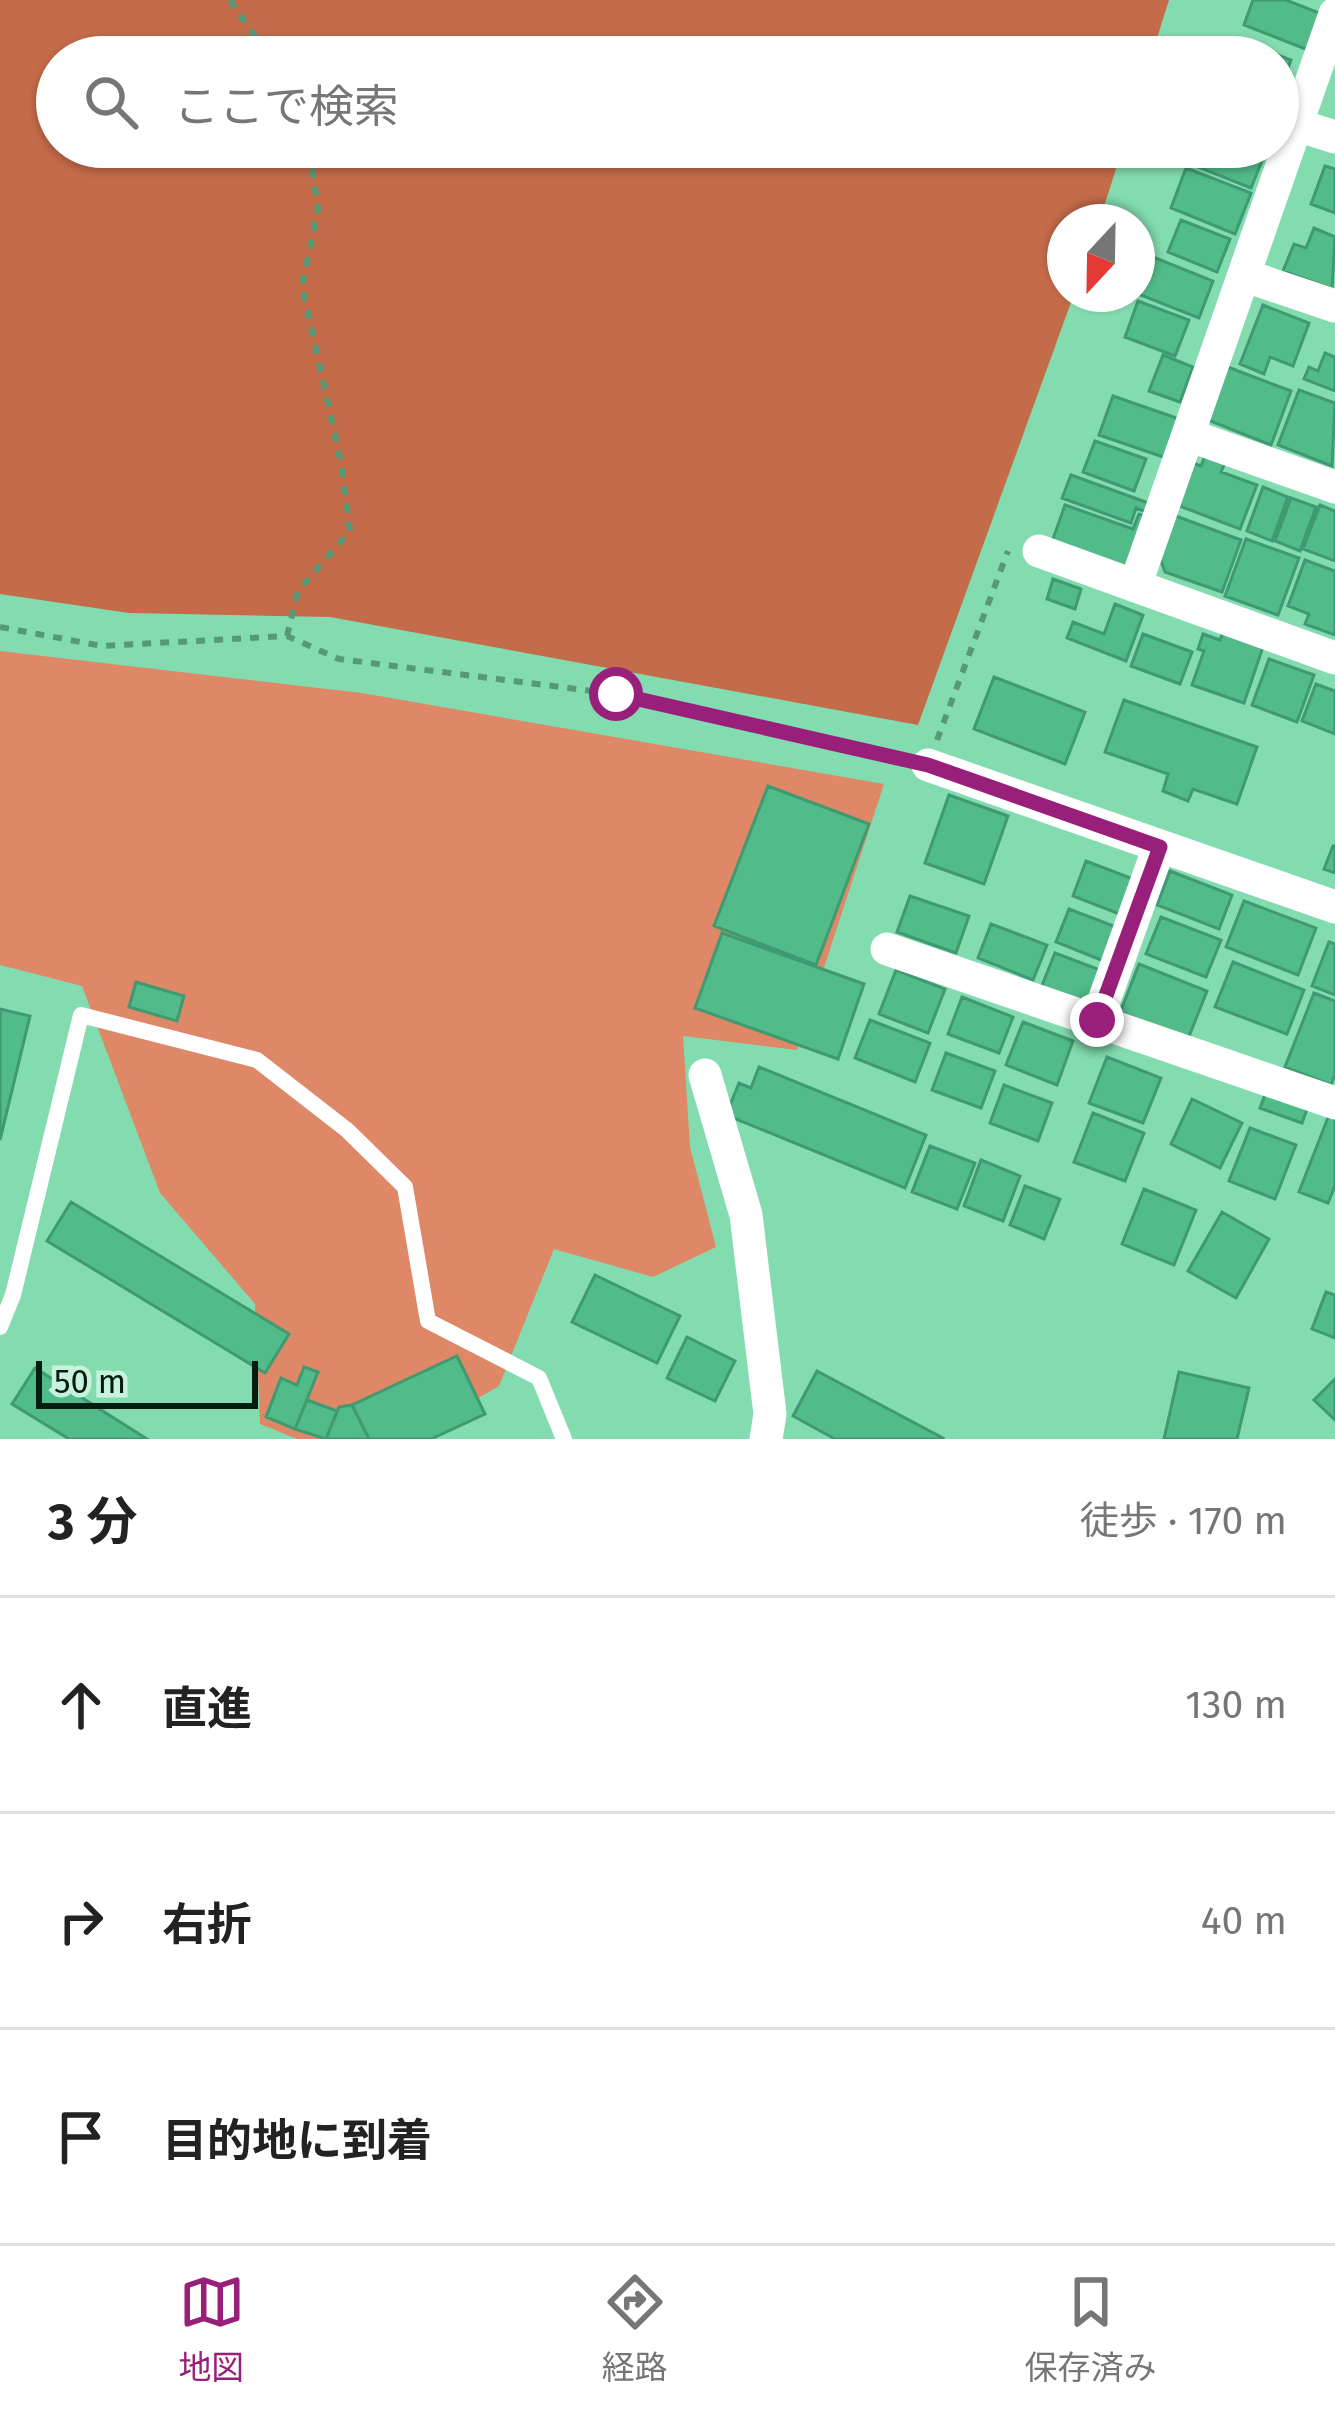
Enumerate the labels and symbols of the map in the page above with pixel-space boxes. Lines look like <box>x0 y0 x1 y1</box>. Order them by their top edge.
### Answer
north arrow <box>1047 204 1155 312</box>
route start <box>589 667 643 721</box>
route end <box>1070 993 1124 1047</box>
scale bar <box>36 1355 258 1408</box>

